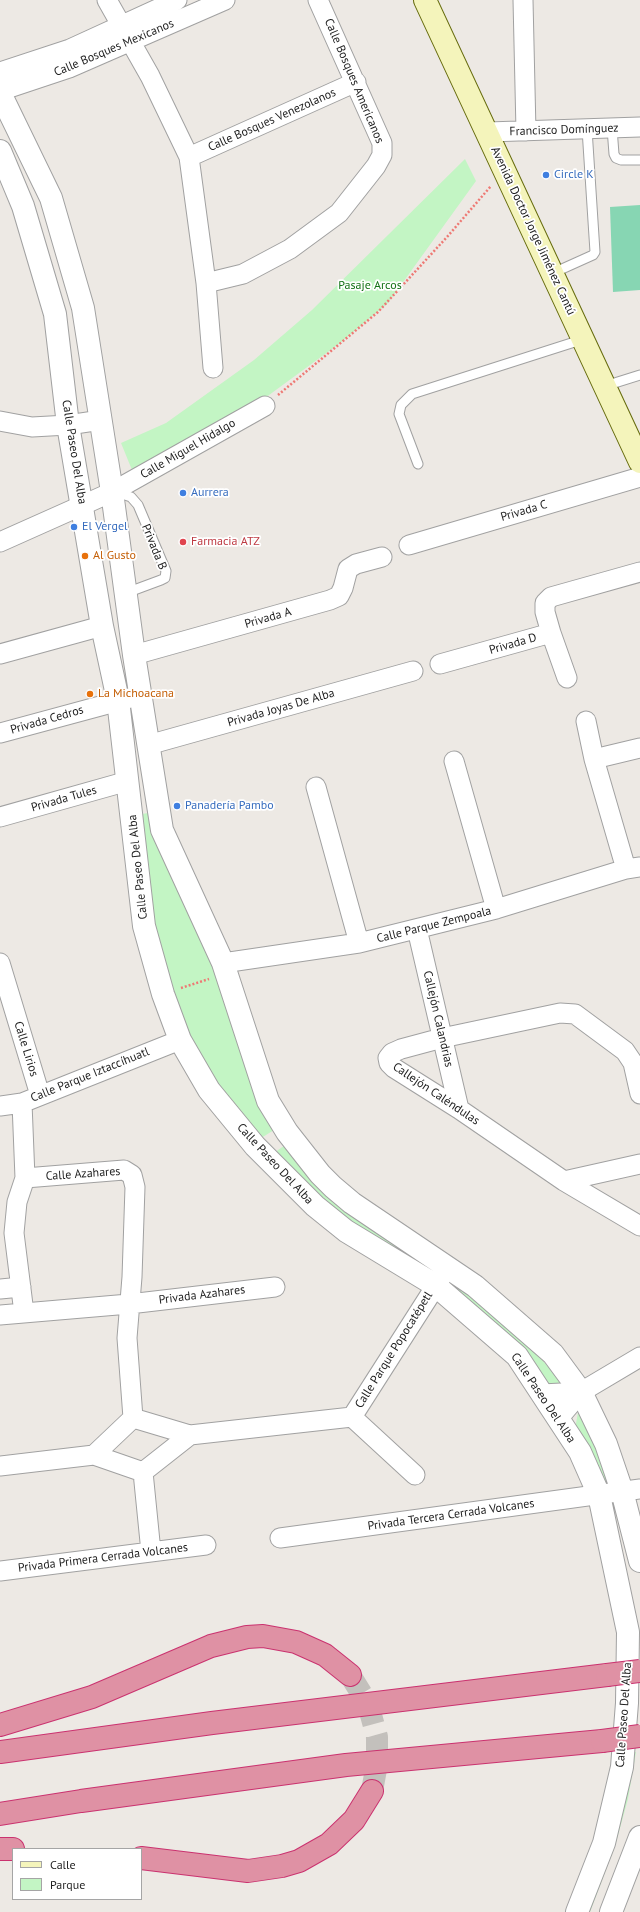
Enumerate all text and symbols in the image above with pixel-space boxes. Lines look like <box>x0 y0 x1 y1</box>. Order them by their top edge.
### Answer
street label: Calle Bosques Mexicanos <box>52 16 176 80</box>
street label: Calle Bosques Americanos <box>321 16 387 146</box>
street label: Calle Bosques Venezolanos <box>206 85 338 155</box>
street label: Francisco Domínguez <box>509 121 619 139</box>
street label: Avenida Doctor Jorge Jiménez Cantú <box>488 144 578 318</box>
place label: Circle K <box>554 168 594 182</box>
marker: Circle K <box>541 170 551 180</box>
park label: Pasaje Arcos <box>338 279 402 293</box>
street label: Calle Paseo Del Alba <box>59 399 89 505</box>
street label: Calle Miguel Hidalgo <box>138 416 238 482</box>
place label: Aurrera <box>191 486 229 500</box>
marker: Aurrera <box>178 488 188 498</box>
street label: Privada C <box>499 497 549 525</box>
place label: El Vergel <box>82 520 127 534</box>
marker: El Vergel <box>69 522 79 532</box>
street label: Privada B <box>138 522 170 572</box>
place label: Farmacia ATZ <box>191 535 260 549</box>
marker: Farmacia ATZ <box>178 537 188 547</box>
place label: Al Gusto <box>93 549 136 563</box>
marker: Al Gusto <box>80 551 90 561</box>
street label: Privada A <box>243 604 293 632</box>
street label: Privada D <box>488 630 538 658</box>
street label: Privada Joyas De Alba <box>226 686 336 730</box>
place label: La Michoacana <box>98 687 174 701</box>
marker: La Michoacana <box>85 689 95 699</box>
street label: Privada Cedros <box>9 703 85 737</box>
street label: Privada Tules <box>30 783 98 815</box>
place label: Panadería Pambo <box>185 799 274 813</box>
marker: Panadería Pambo <box>172 801 182 811</box>
street label: Calle Paseo Del Alba <box>125 814 151 920</box>
street label: Calle Parque Zempoala <box>375 904 493 946</box>
street label: Callejón Calandrias <box>420 969 456 1069</box>
street label: Calle Lirios <box>11 1020 41 1078</box>
street label: Calle Parque Iztaccíhuatl <box>29 1045 151 1105</box>
street label: Callejón Caléndulas <box>390 1060 482 1128</box>
street label: Calle Paseo Del Alba <box>234 1121 316 1207</box>
street label: Calle Azahares <box>45 1164 121 1184</box>
street label: Privada Azahares <box>158 1283 246 1307</box>
street label: Calle Parque Popocatépetl <box>352 1289 436 1411</box>
street label: Calle Paseo Del Alba <box>508 1350 578 1446</box>
street label: Privada Tercera Cerrada Volcanes <box>367 1496 535 1534</box>
street label: Privada Primera Cerrada Volcanes <box>17 1540 189 1576</box>
street label: Calle Paseo Del Alba <box>613 1662 635 1768</box>
legend <box>12 1848 142 1900</box>
text: Calle <box>50 1857 76 1872</box>
text: Parque <box>50 1877 85 1892</box>

